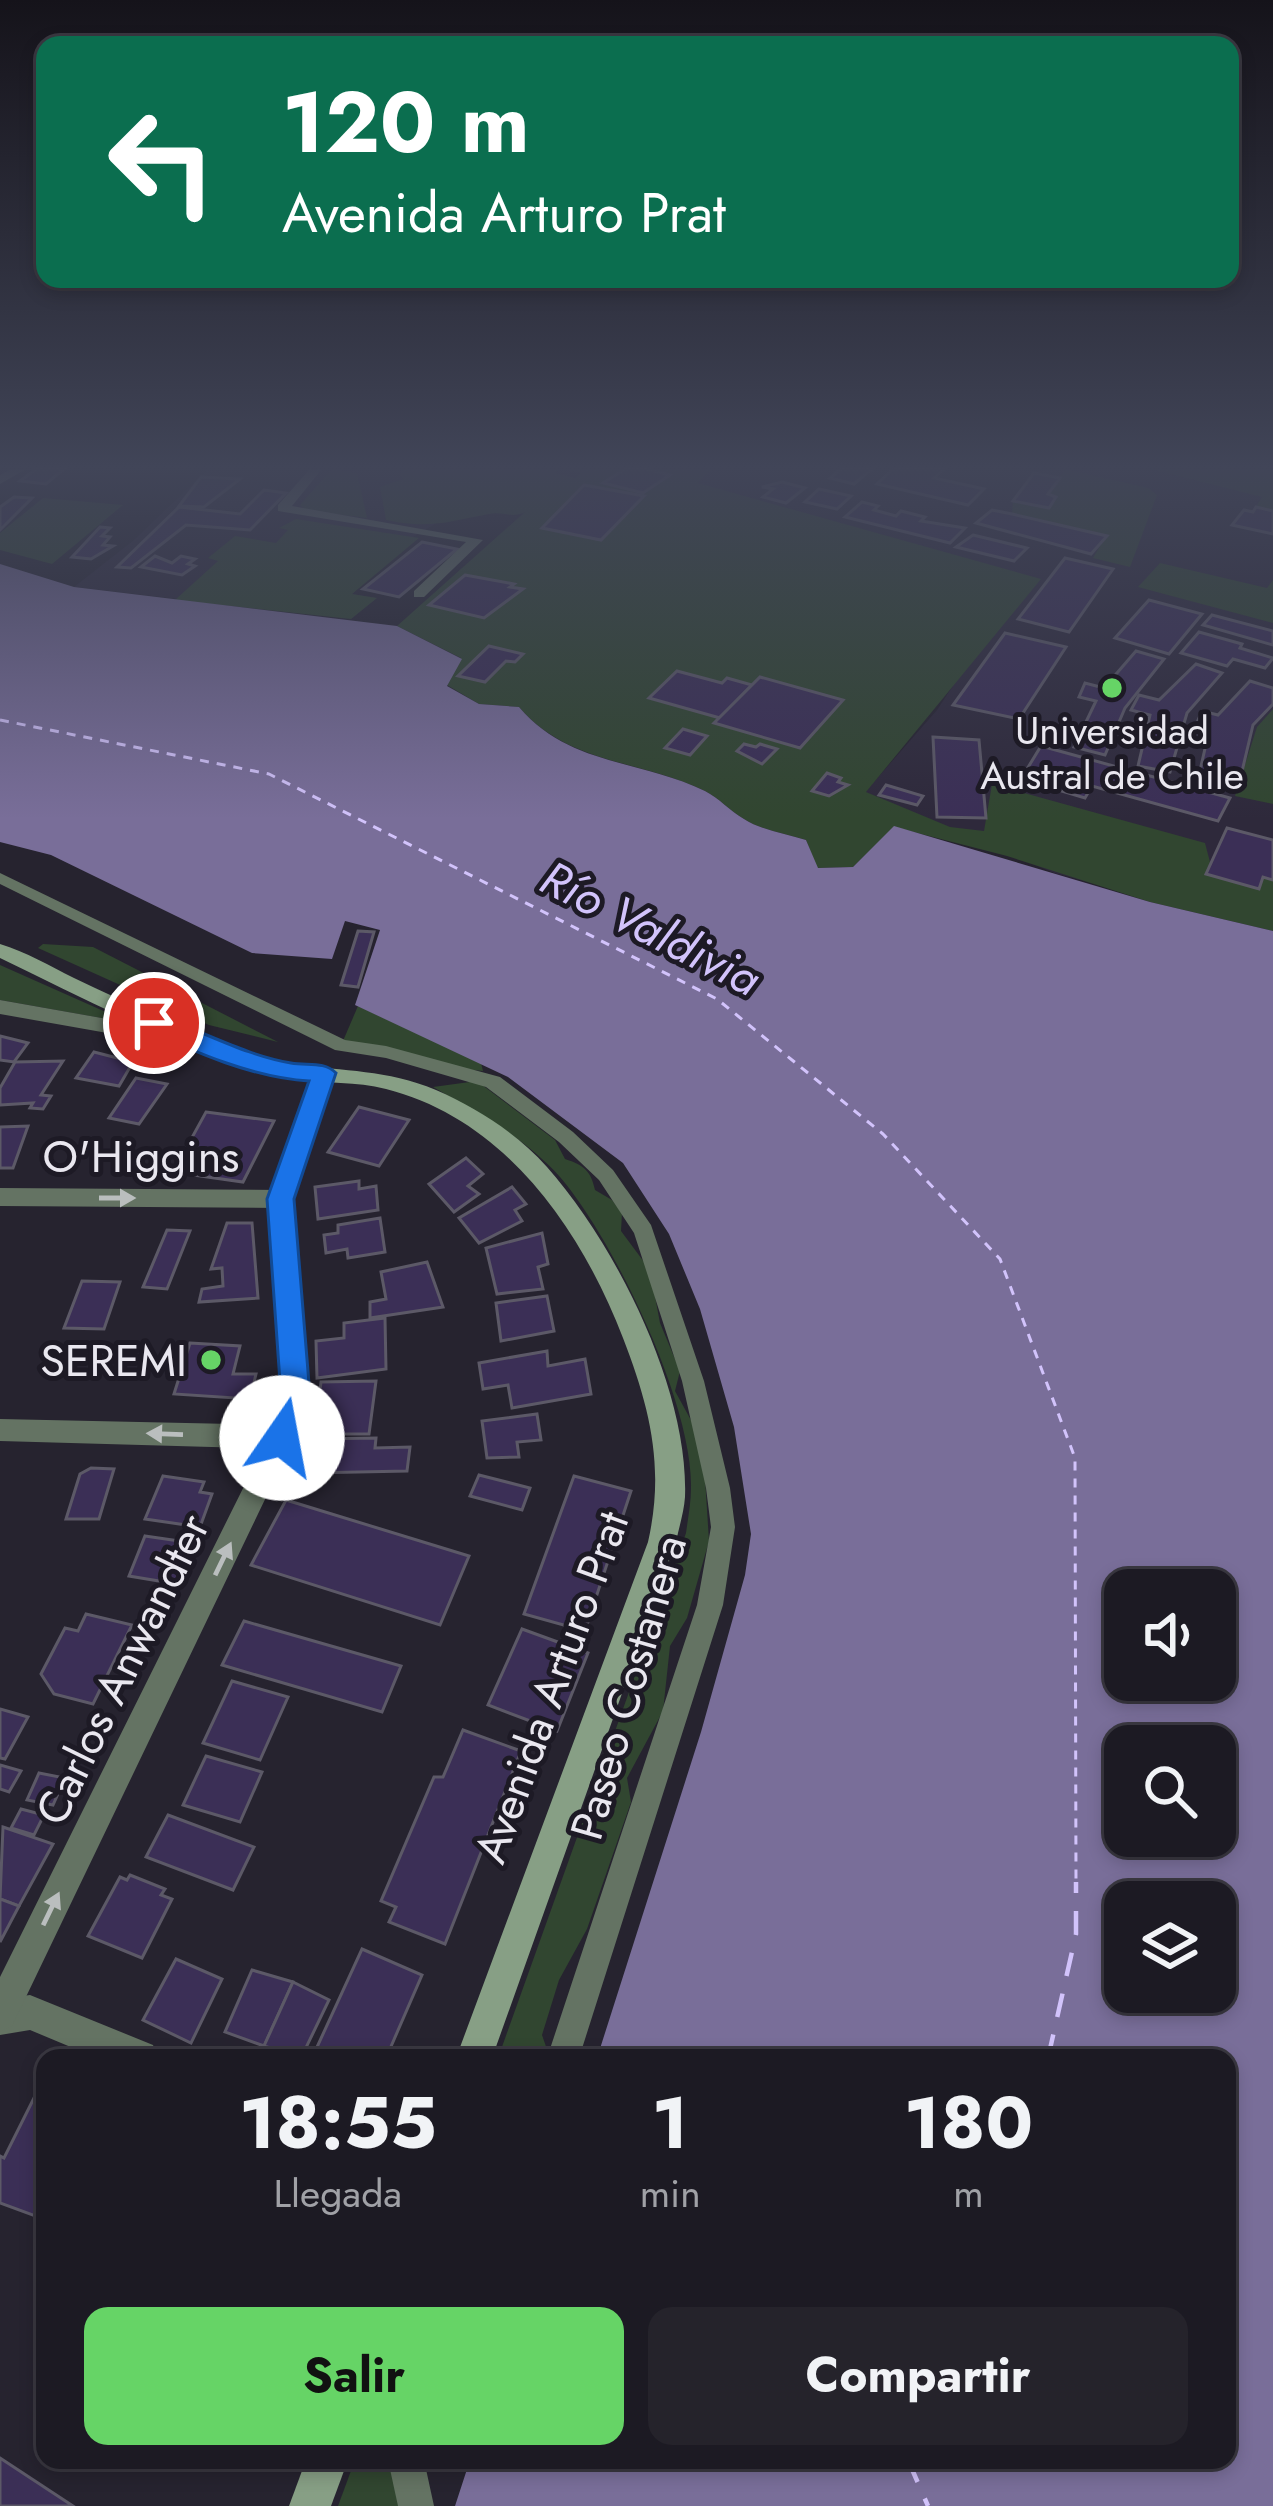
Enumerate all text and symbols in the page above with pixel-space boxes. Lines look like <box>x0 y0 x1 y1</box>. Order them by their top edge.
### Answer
text: 120 m <box>282 62 530 184</box>
icon: left <box>84 84 240 240</box>
text: Avenida Arturo Prat <box>282 174 726 252</box>
marker: Universidad Austral de Chile <box>1099 675 1125 701</box>
place label: Universidad Austral de Chile <box>980 702 1244 804</box>
water label: Río Valdivia <box>529 843 773 1013</box>
pin <box>103 972 205 1074</box>
icon: arrive <box>121 990 187 1056</box>
street label: O'Higgins <box>42 1124 240 1189</box>
one-way arrow <box>99 1188 137 1207</box>
place label: SEREMI <box>40 1328 187 1393</box>
marker: SEREMI <box>198 1347 224 1373</box>
position arrow <box>219 1375 345 1501</box>
one-way arrow <box>145 1425 183 1444</box>
street label: Carlos Anwandter <box>19 1502 226 1836</box>
street label: Avenida Arturo Prat <box>458 1502 645 1872</box>
street label: Paseo Costanera <box>554 1527 703 1847</box>
one-way arrow <box>212 1541 232 1576</box>
map controls <box>1104 1569 1236 2013</box>
button: sound <box>1104 1569 1236 1701</box>
button: search <box>1104 1725 1236 1857</box>
button: layers <box>1104 1881 1236 2013</box>
one-way arrow <box>41 1892 61 1926</box>
text: 18:55 <box>239 2071 437 2175</box>
text: 1 <box>652 2071 689 2175</box>
text: 180 <box>904 2071 1033 2175</box>
text: Llegada <box>274 2165 402 2222</box>
text: min <box>640 2165 701 2222</box>
text: m <box>953 2165 984 2222</box>
button: Salir <box>84 2307 624 2445</box>
button: Compartir <box>648 2307 1188 2445</box>

